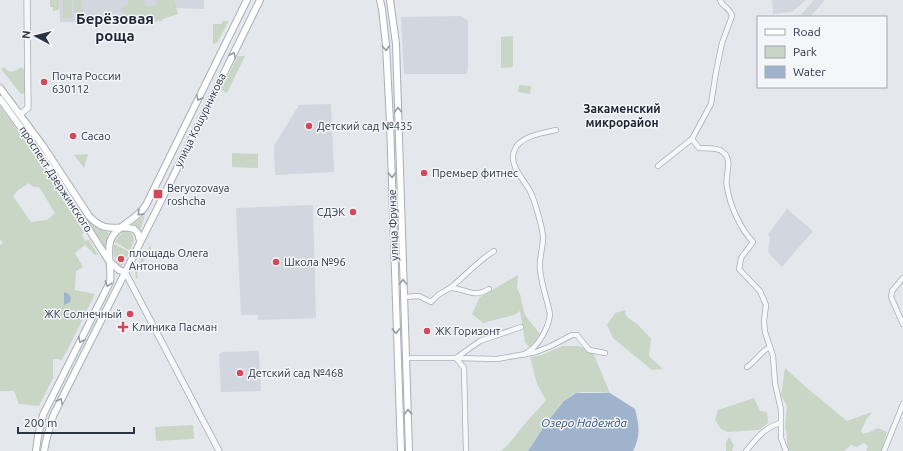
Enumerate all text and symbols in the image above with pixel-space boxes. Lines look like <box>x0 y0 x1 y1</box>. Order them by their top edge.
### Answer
district label: Берёзовая роща <box>76 10 154 44</box>
north arrow <box>16 16 56 56</box>
legend <box>757 16 887 88</box>
text: Road <box>793 25 821 38</box>
text: N <box>20 30 33 40</box>
one-way arrow <box>382 45 391 51</box>
text: Park <box>793 45 817 58</box>
one-way arrow <box>228 52 235 60</box>
text: Water <box>793 65 826 78</box>
place label: Почта России 630112 <box>52 70 121 95</box>
street label: улица Кошурникова <box>172 71 228 169</box>
marker: Почта России 630112 <box>39 77 49 87</box>
one-way arrow <box>196 93 204 101</box>
district label: Закаменский микрорайон <box>583 102 661 129</box>
one-way arrow <box>394 107 402 113</box>
place label: Детский сад №435 <box>317 120 412 132</box>
marker: Детский сад №435 <box>304 121 314 131</box>
street label: проспект Дзержинского <box>17 124 95 234</box>
place label: Cacao <box>81 130 111 142</box>
marker: Cacao <box>68 131 78 141</box>
place label: Премьер фитнес <box>432 167 518 179</box>
marker: Премьер фитнес <box>419 168 429 178</box>
one-way arrow <box>387 172 396 178</box>
place label: Beryozovaya roshcha <box>167 182 229 207</box>
marker: Beryozovaya roshcha <box>152 188 164 200</box>
street label: улица Фрунзе <box>386 189 400 261</box>
place label: СДЭК <box>317 206 345 218</box>
marker: СДЭК <box>348 207 358 217</box>
one-way arrow <box>137 208 144 215</box>
place label: площадь Олега Антонова <box>129 247 208 272</box>
marker: площадь Олега Антонова <box>116 254 126 264</box>
place label: Школа №96 <box>284 256 346 268</box>
marker: Школа №96 <box>271 257 281 267</box>
one-way arrow <box>399 279 408 285</box>
one-way arrow <box>105 280 113 287</box>
place label: ЖК Солнечный <box>44 308 122 320</box>
marker: ЖК Солнечный <box>125 309 135 319</box>
marker: Клиника Пасман <box>117 321 129 333</box>
place label: Клиника Пасман <box>132 321 217 333</box>
place label: ЖК Горизонт <box>435 325 501 337</box>
marker: ЖК Горизонт <box>422 326 432 336</box>
one-way arrow <box>392 328 401 334</box>
one-way arrow <box>79 335 86 343</box>
place label: Детский сад №468 <box>248 367 343 379</box>
marker: Детский сад №468 <box>235 368 245 378</box>
one-way arrow <box>55 398 63 405</box>
scale bar <box>18 409 134 435</box>
one-way arrow <box>404 409 412 415</box>
text: 200 m <box>24 416 57 429</box>
water label: Озеро Надежда <box>541 416 627 429</box>

